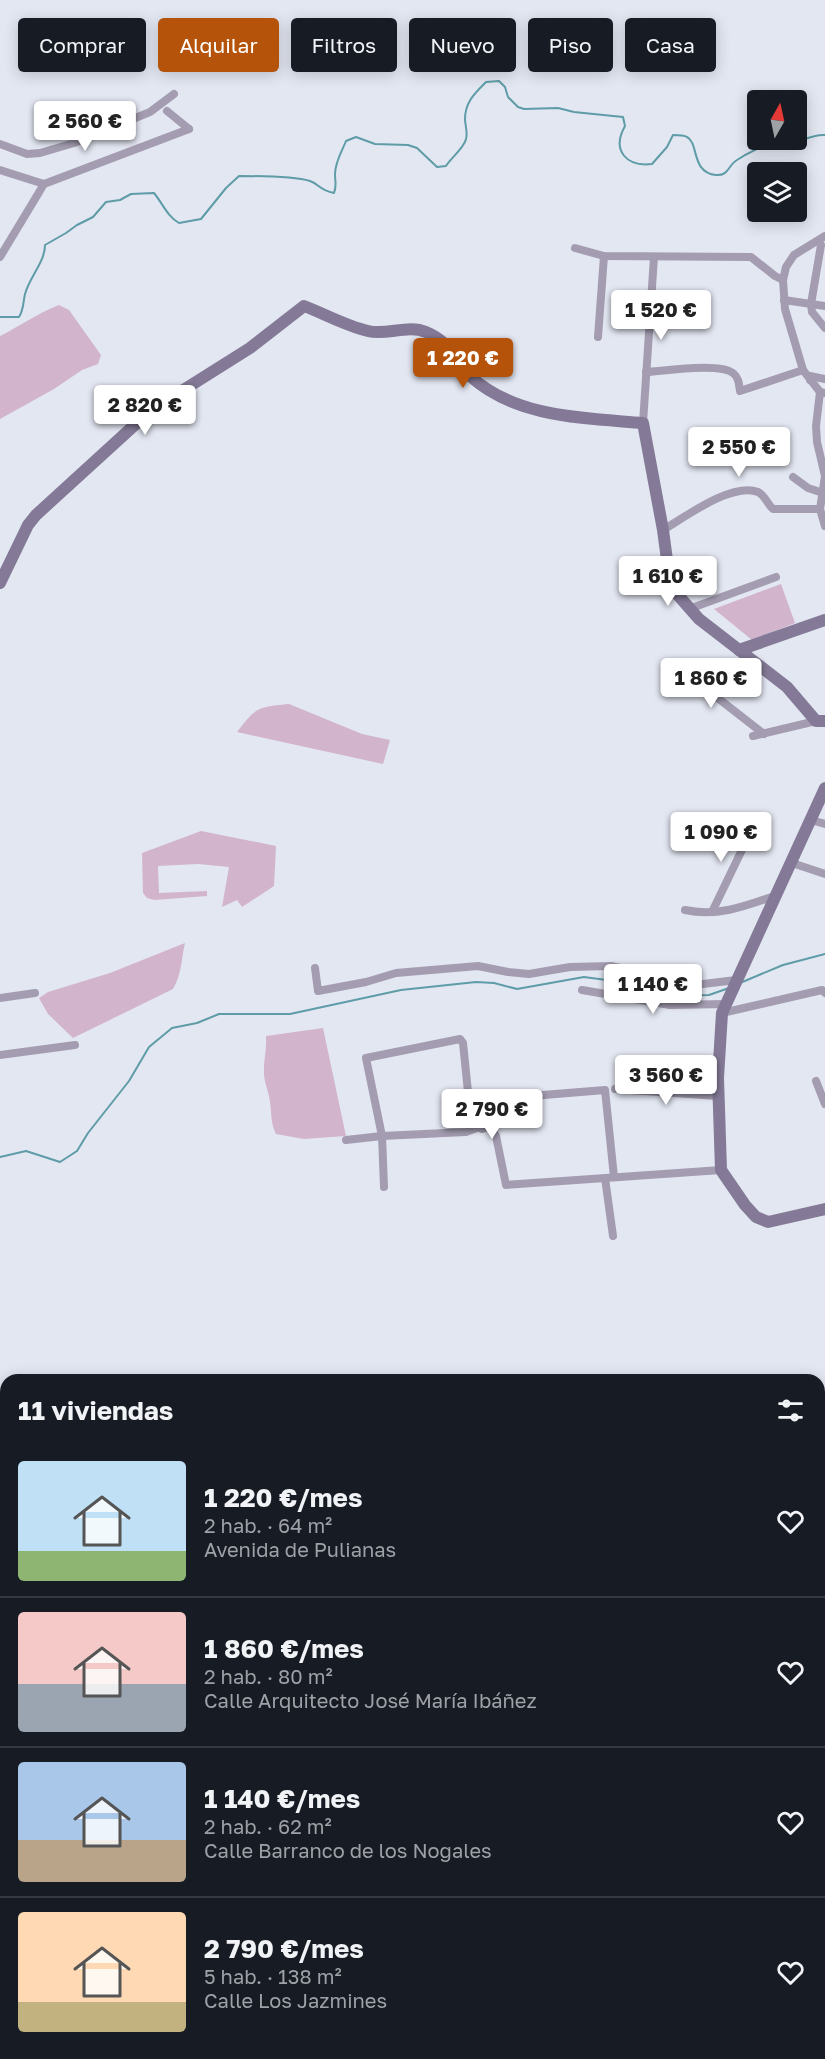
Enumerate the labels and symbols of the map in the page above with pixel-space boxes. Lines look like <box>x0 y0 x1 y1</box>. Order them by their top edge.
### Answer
north arrow <box>747 90 807 150</box>
pin: 2 560 € <box>30 101 140 152</box>
pin: 1 520 € <box>606 290 716 341</box>
pin: 1 220 € <box>408 338 518 389</box>
pin: 2 820 € <box>90 385 200 436</box>
pin: 2 550 € <box>684 427 794 478</box>
pin: 1 610 € <box>613 556 723 607</box>
pin: 1 860 € <box>656 658 766 709</box>
pin: 1 090 € <box>666 812 776 863</box>
pin: 1 140 € <box>598 964 708 1015</box>
pin: 3 560 € <box>611 1055 721 1106</box>
pin: 2 790 € <box>437 1089 547 1140</box>

